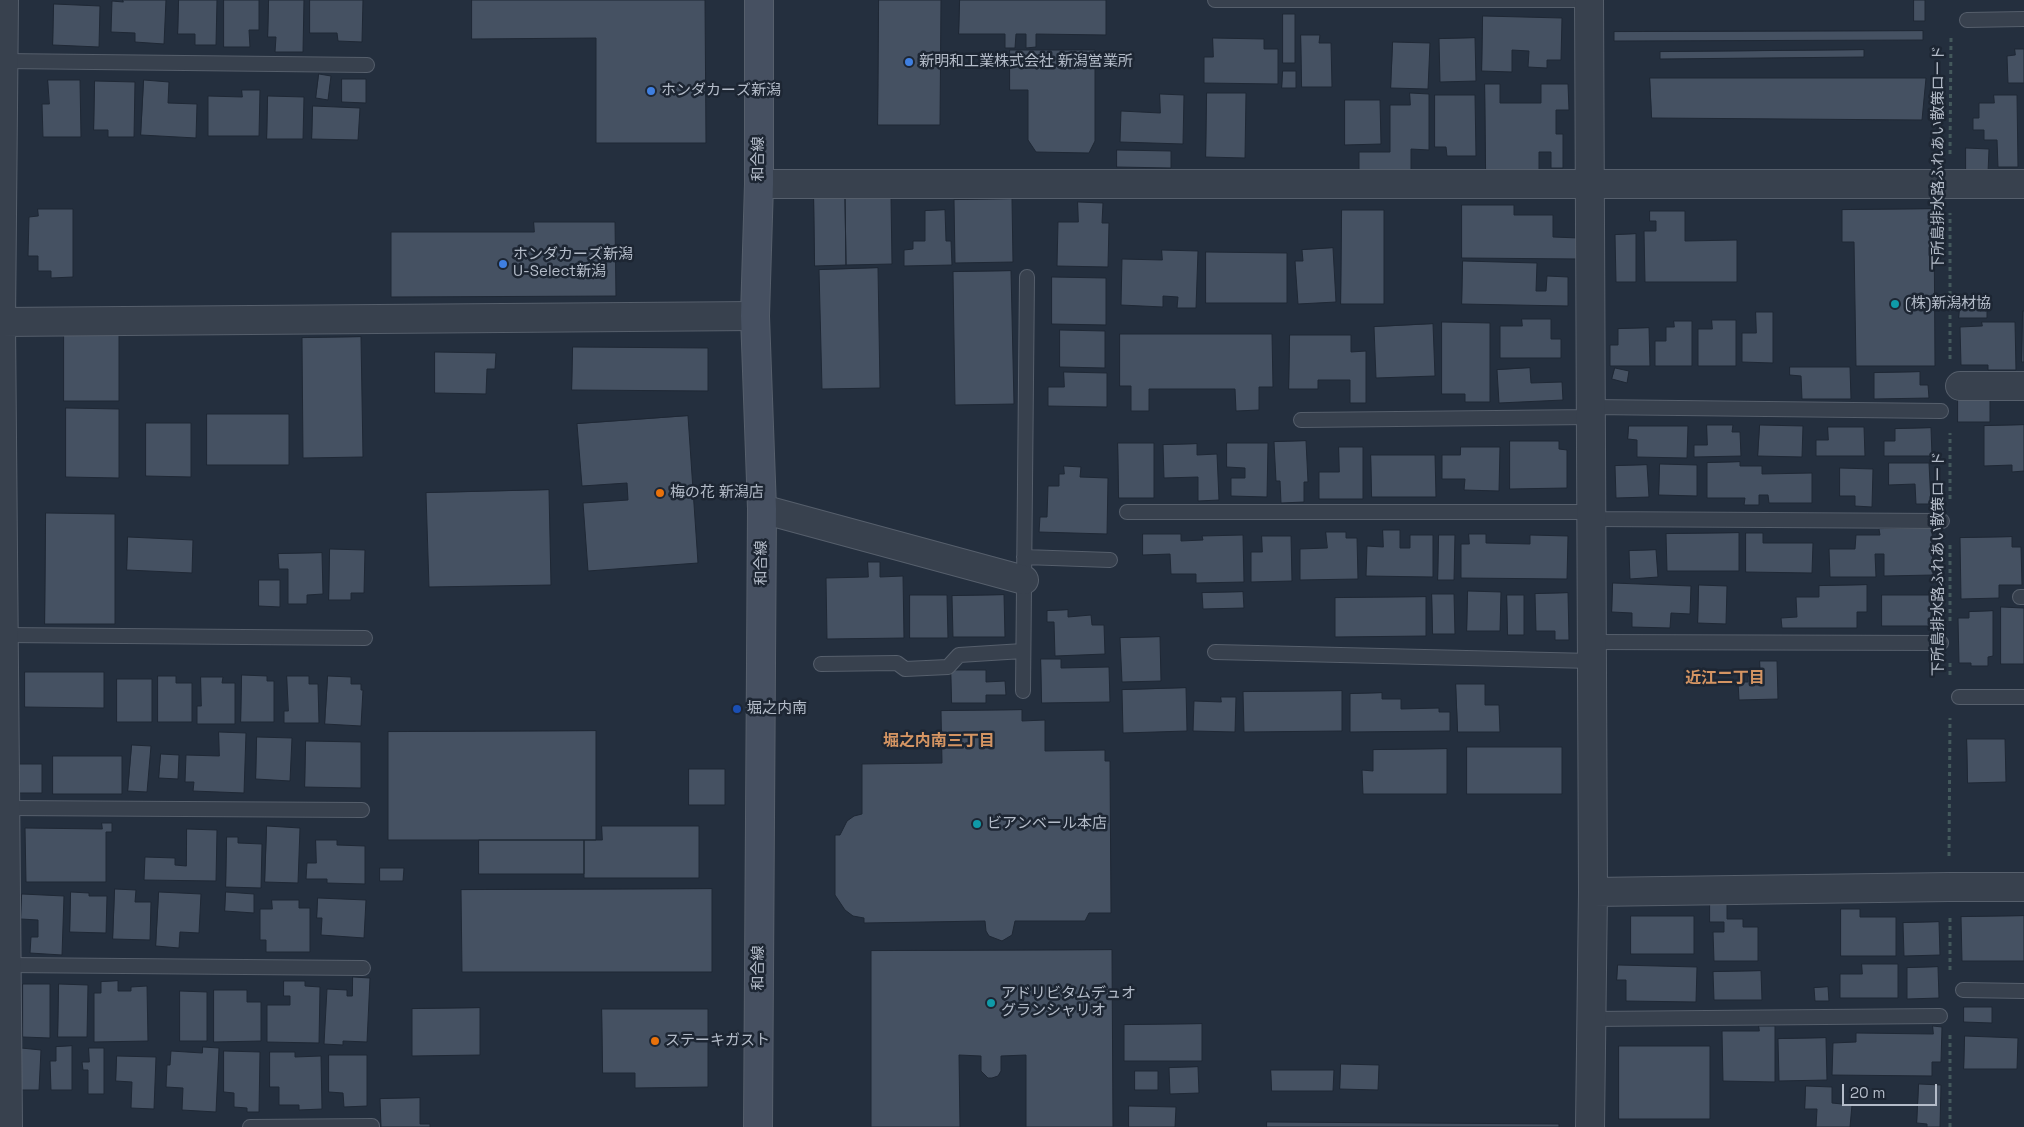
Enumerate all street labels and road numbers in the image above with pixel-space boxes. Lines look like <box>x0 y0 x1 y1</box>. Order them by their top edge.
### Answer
street label: 下所島排水路ふれあい散策ロード <box>1930 46 1948 270</box>
street label: 和合線 <box>750 137 768 181</box>
street label: 下所島排水路ふれあい散策ロード <box>1930 452 1948 676</box>
street label: 和合線 <box>753 541 771 585</box>
street label: 和合線 <box>750 946 768 990</box>

